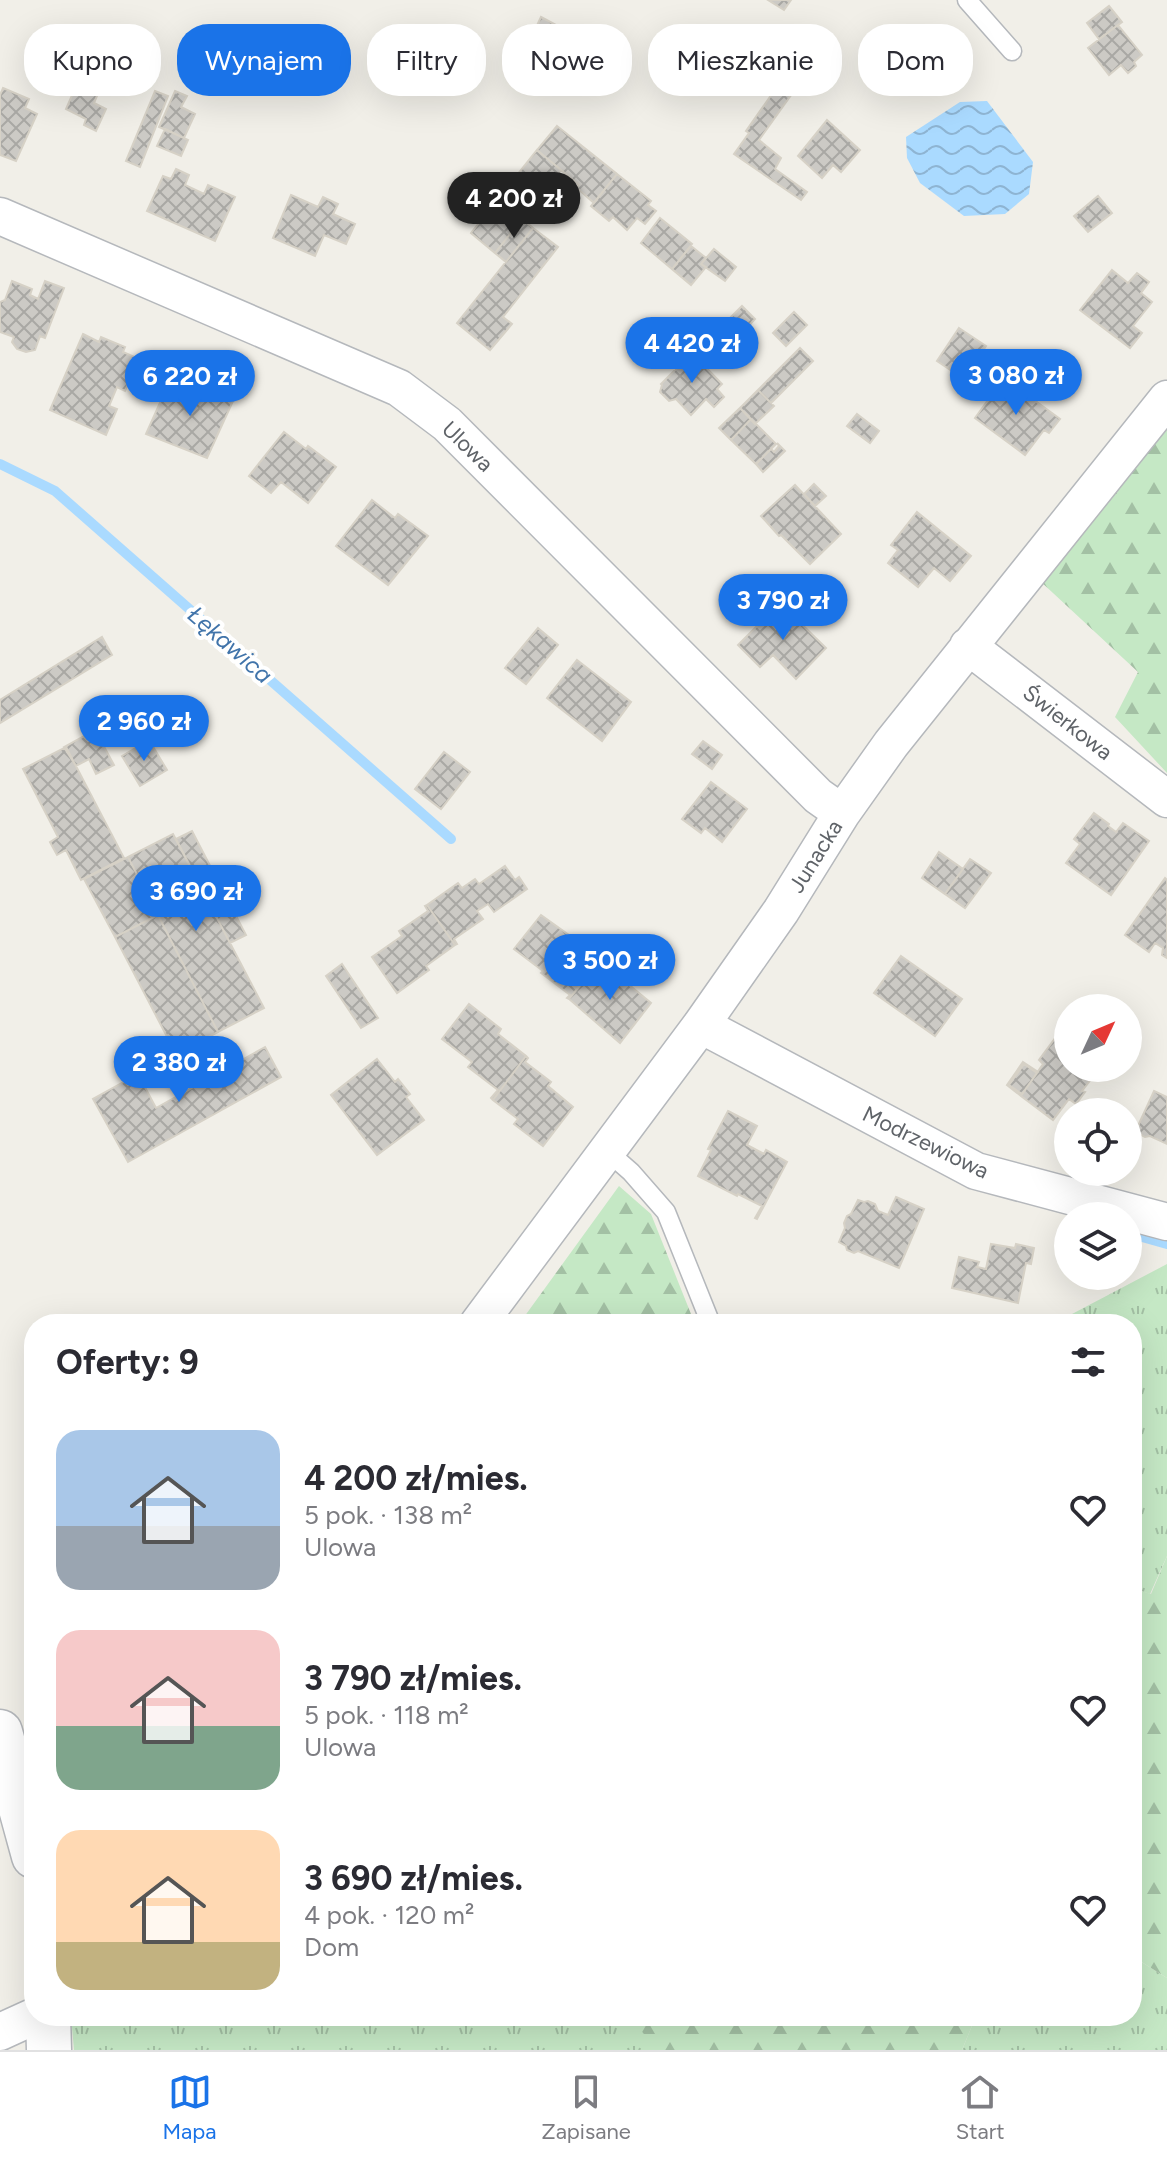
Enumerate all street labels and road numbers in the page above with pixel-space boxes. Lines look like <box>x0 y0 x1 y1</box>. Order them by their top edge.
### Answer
street label: Ulowa <box>436 415 499 477</box>
street label: Świerkowa <box>1017 679 1118 766</box>
street label: Junacka <box>783 815 848 898</box>
street label: Modrzewiowa <box>858 1100 993 1185</box>

